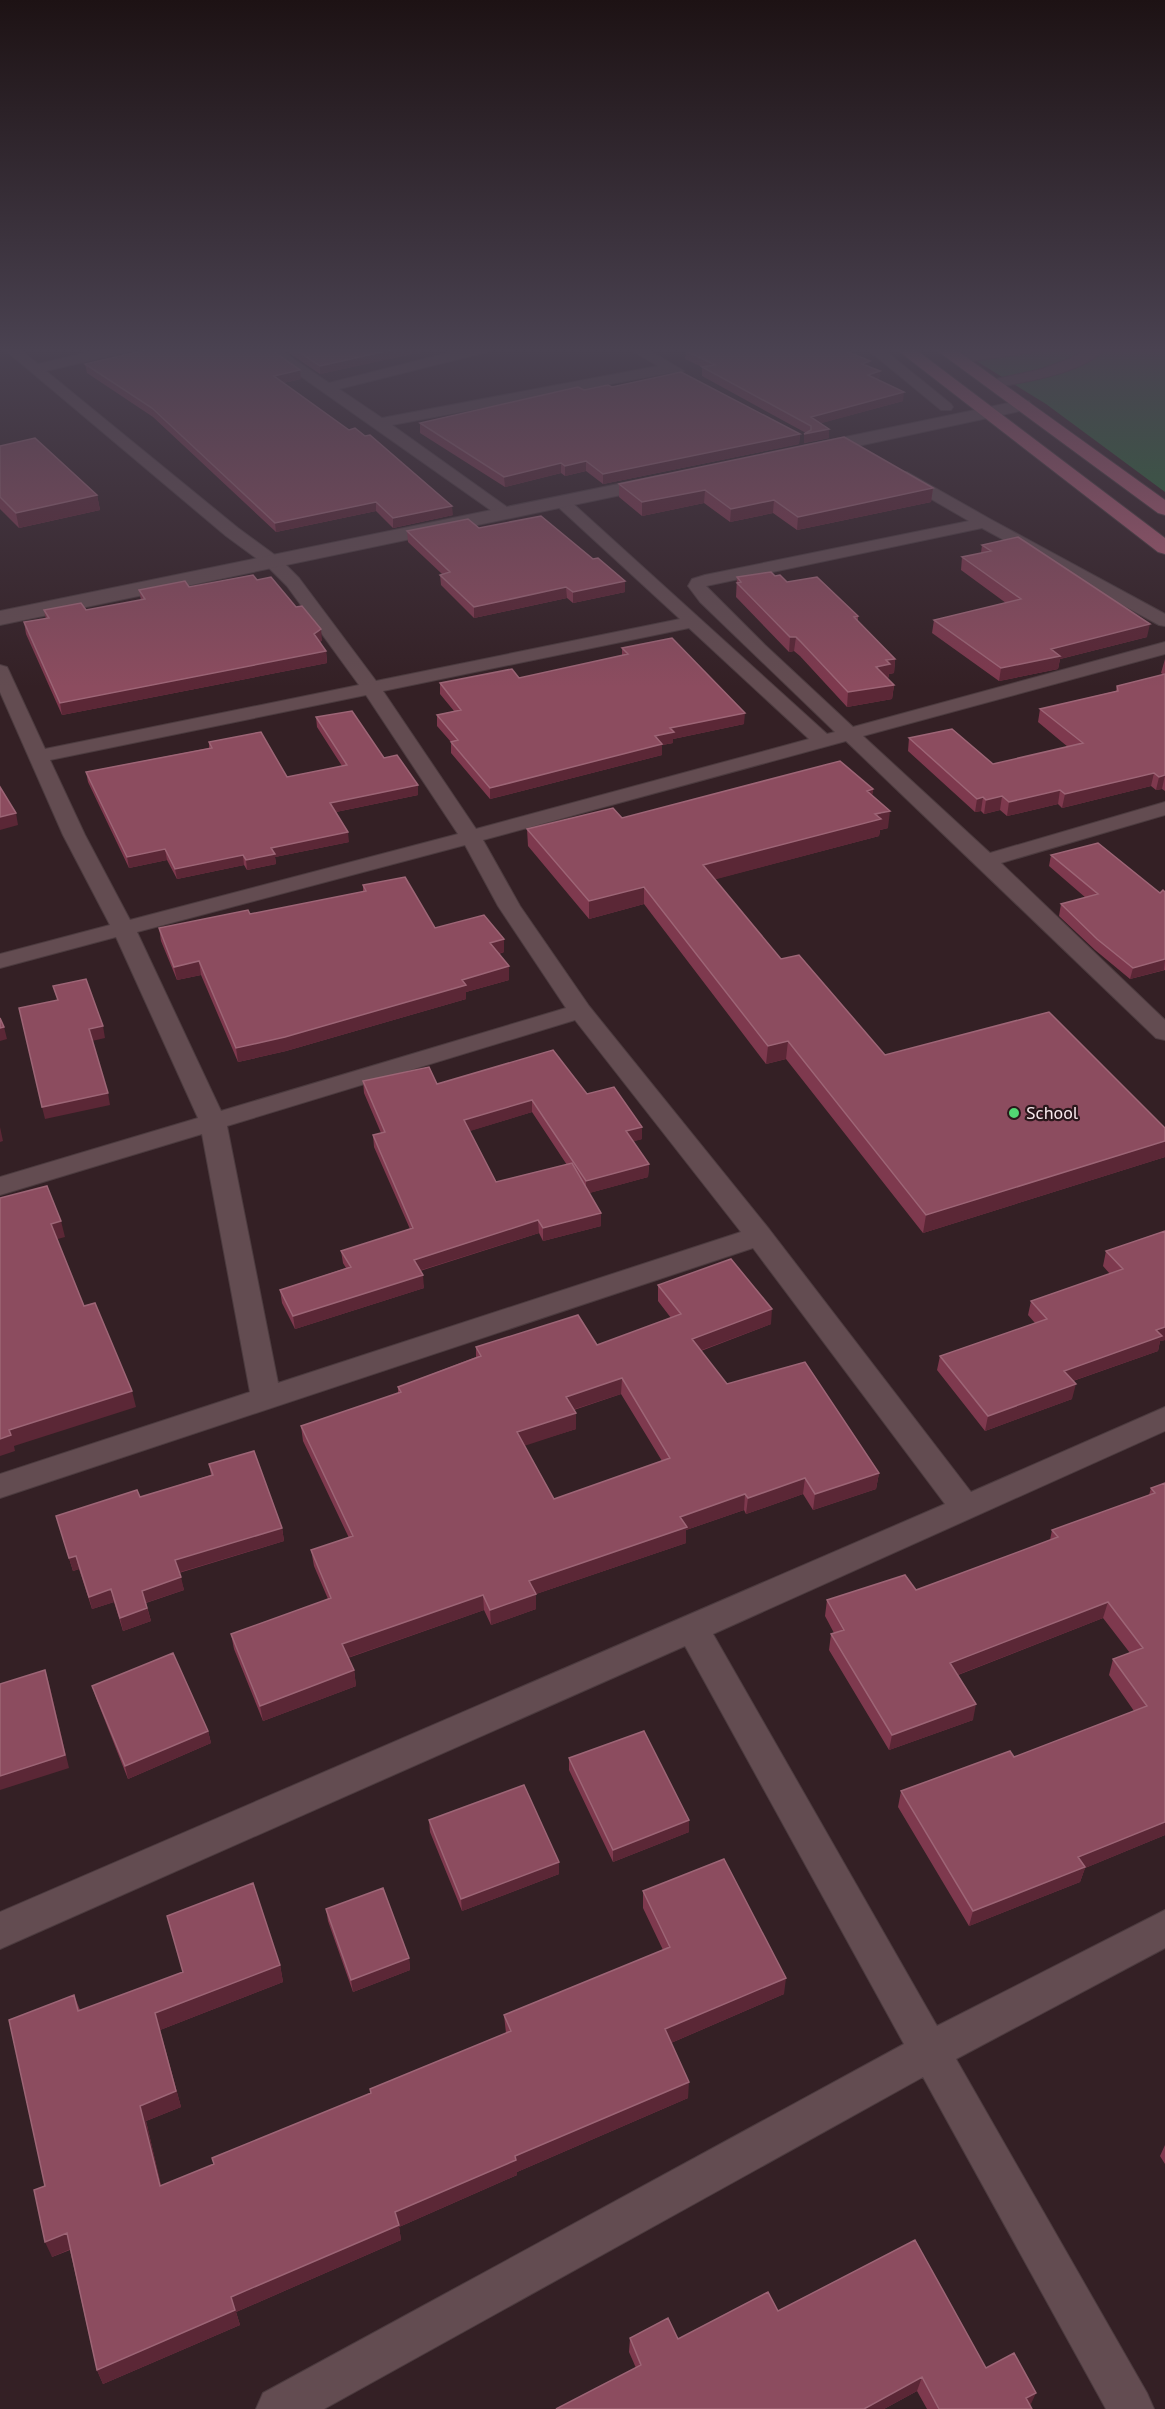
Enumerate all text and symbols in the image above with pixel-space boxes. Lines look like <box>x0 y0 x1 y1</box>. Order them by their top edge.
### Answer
place label: School <box>1026 1101 1079 1124</box>
marker: School <box>1007 1106 1021 1120</box>

